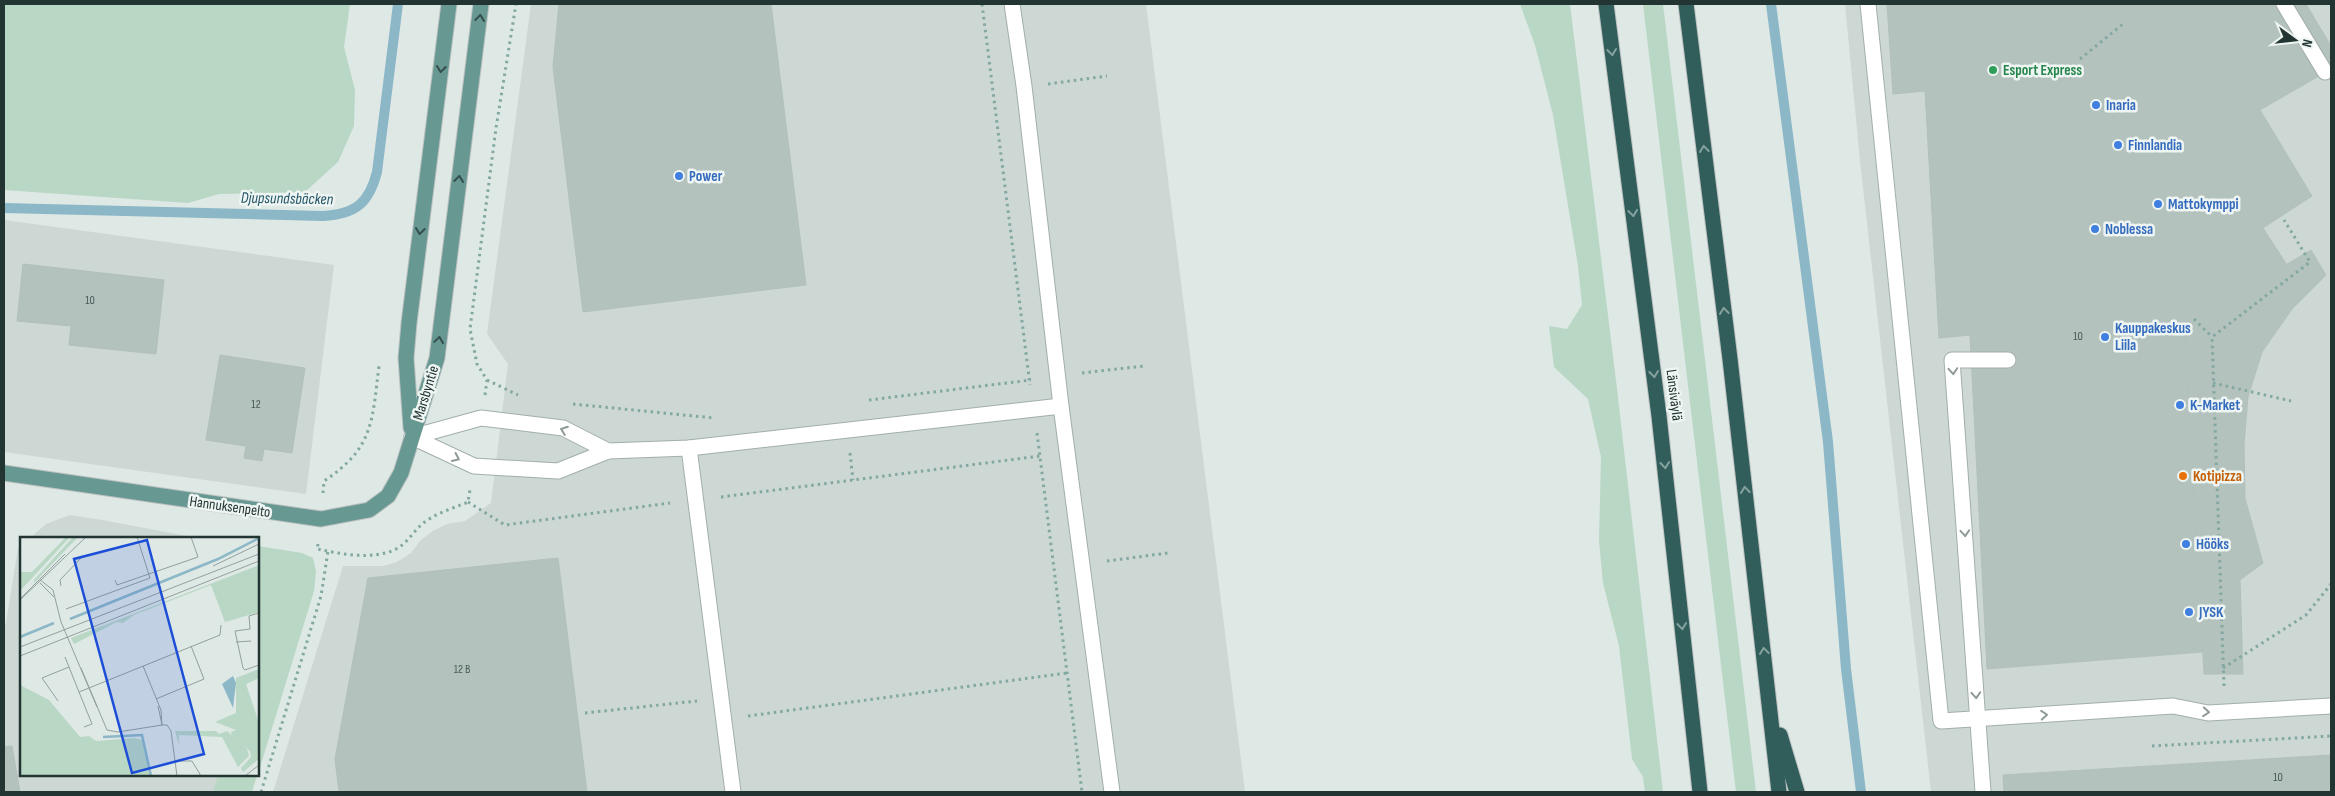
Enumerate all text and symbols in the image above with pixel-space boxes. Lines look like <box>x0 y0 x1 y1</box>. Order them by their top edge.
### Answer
one-way arrow <box>474 13 485 21</box>
north arrow <box>2270 15 2320 65</box>
text: N <box>2298 37 2316 49</box>
one-way arrow <box>1606 48 1617 56</box>
place label: Esport Express <box>2003 61 2082 80</box>
marker: Esport Express <box>1987 64 1999 76</box>
one-way arrow <box>436 65 446 74</box>
place label: Inaria <box>2106 96 2136 115</box>
marker: Inaria <box>2090 99 2102 111</box>
place label: Finnlandia <box>2128 136 2182 155</box>
marker: Finnlandia <box>2112 139 2124 151</box>
one-way arrow <box>1699 145 1710 153</box>
place label: Power <box>689 167 723 186</box>
marker: Power <box>673 170 685 182</box>
one-way arrow <box>453 174 464 182</box>
water label: Djupsundsbäcken <box>241 189 334 209</box>
place label: Mattokymppi <box>2168 195 2239 214</box>
marker: Mattokymppi <box>2152 198 2164 210</box>
one-way arrow <box>1627 210 1638 218</box>
place label: Noblessa <box>2105 220 2153 239</box>
marker: Noblessa <box>2089 223 2101 235</box>
one-way arrow <box>415 227 426 235</box>
house number: 10 <box>85 293 95 308</box>
one-way arrow <box>1719 306 1730 314</box>
place label: Kauppakeskus Liila <box>2115 319 2191 355</box>
house number: 10 <box>2073 329 2083 344</box>
marker: Kauppakeskus Liila <box>2099 331 2111 343</box>
one-way arrow <box>433 336 444 344</box>
street label: Marsbyntie <box>409 363 443 423</box>
street label: Länsiväylä <box>1661 368 1687 422</box>
one-way arrow <box>1948 368 1959 376</box>
one-way arrow <box>1648 371 1659 379</box>
place label: K-Market <box>2190 396 2240 415</box>
house number: 12 <box>251 397 261 412</box>
marker: K-Market <box>2174 399 2186 411</box>
one-way arrow <box>560 426 569 436</box>
one-way arrow <box>451 452 460 462</box>
one-way arrow <box>1659 461 1670 469</box>
place label: Kotipizza <box>2193 467 2242 486</box>
marker: Kotipizza <box>2177 470 2189 482</box>
one-way arrow <box>1740 485 1751 493</box>
street label: Hannuksenpelto <box>188 492 272 522</box>
one-way arrow <box>1959 530 1970 538</box>
place label: Hööks <box>2196 535 2229 554</box>
inset map <box>20 537 259 776</box>
marker: Hööks <box>2180 538 2192 550</box>
place label: JYSK <box>2198 603 2224 622</box>
marker: JYSK <box>2183 606 2195 618</box>
one-way arrow <box>1676 623 1687 631</box>
one-way arrow <box>1759 647 1770 655</box>
house number: 12 B <box>454 662 470 677</box>
one-way arrow <box>1970 692 1981 700</box>
one-way arrow <box>2202 706 2210 717</box>
one-way arrow <box>2040 710 2048 721</box>
house number: 10 <box>2273 770 2283 785</box>

